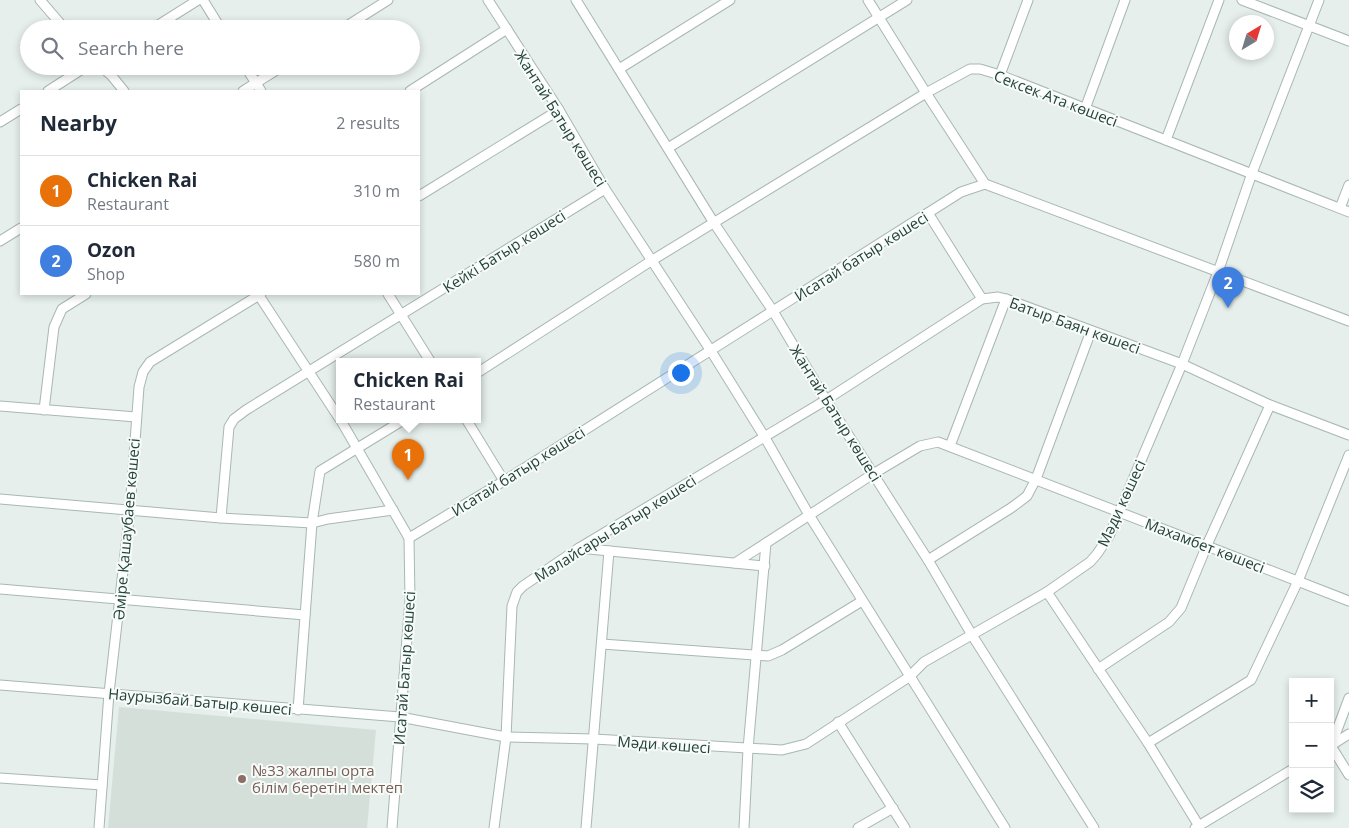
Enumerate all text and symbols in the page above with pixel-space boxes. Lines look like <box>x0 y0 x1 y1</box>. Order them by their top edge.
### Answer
north arrow <box>1229 15 1274 60</box>
search box <box>20 20 420 75</box>
icon: search <box>38 34 66 62</box>
text: Search here <box>78 35 184 61</box>
street label: Жантай Батыр көшесі <box>511 46 611 190</box>
street label: Сексек Ата көшесі <box>991 65 1121 131</box>
text: Nearby <box>40 109 117 137</box>
text: 2 results <box>336 112 400 134</box>
text: Chicken Rai <box>87 167 197 193</box>
text: 1 <box>51 180 61 202</box>
text: 310 m <box>354 180 400 202</box>
text: Restaurant <box>87 193 169 215</box>
street label: Кейкі Батыр көшесі <box>439 205 569 297</box>
street label: Исатай батыр көшесі <box>790 207 932 305</box>
text: Ozon <box>87 237 136 263</box>
text: 2 <box>51 250 61 272</box>
text: 580 m <box>354 250 400 272</box>
text: Shop <box>87 263 125 285</box>
pin: 2 <box>1212 267 1244 308</box>
street label: Батыр Баян көшесі <box>1007 292 1143 358</box>
street label: Жантай Батыр көшесі <box>786 341 886 485</box>
popup <box>336 358 481 423</box>
your location <box>668 360 694 386</box>
text: Chicken Rai <box>353 367 464 393</box>
text: Restaurant <box>353 393 435 415</box>
street label: Исатай батыр көшесі <box>447 422 589 520</box>
street label: Әміре Қашаубаев көшесі <box>108 437 144 621</box>
pin: 1 <box>392 439 424 480</box>
street label: Мәди көшесі <box>1092 456 1150 550</box>
street label: Малайсары Батыр көшесі <box>530 470 700 586</box>
street label: Махамбет көшесі <box>1142 513 1268 577</box>
street label: Исатай Батыр көшесі <box>389 590 419 746</box>
map controls <box>1289 678 1334 813</box>
button: + <box>1289 678 1334 723</box>
street label: Наурызбай Батыр көшесі <box>107 683 293 719</box>
button: − <box>1289 723 1334 768</box>
street label: Мәди көшесі <box>617 731 711 757</box>
place label: №33 жалпы орта білім беретін мектеп <box>252 760 403 797</box>
button: layers <box>1289 768 1334 813</box>
marker: №33 жалпы орта білім беретін мектеп <box>236 773 248 785</box>

